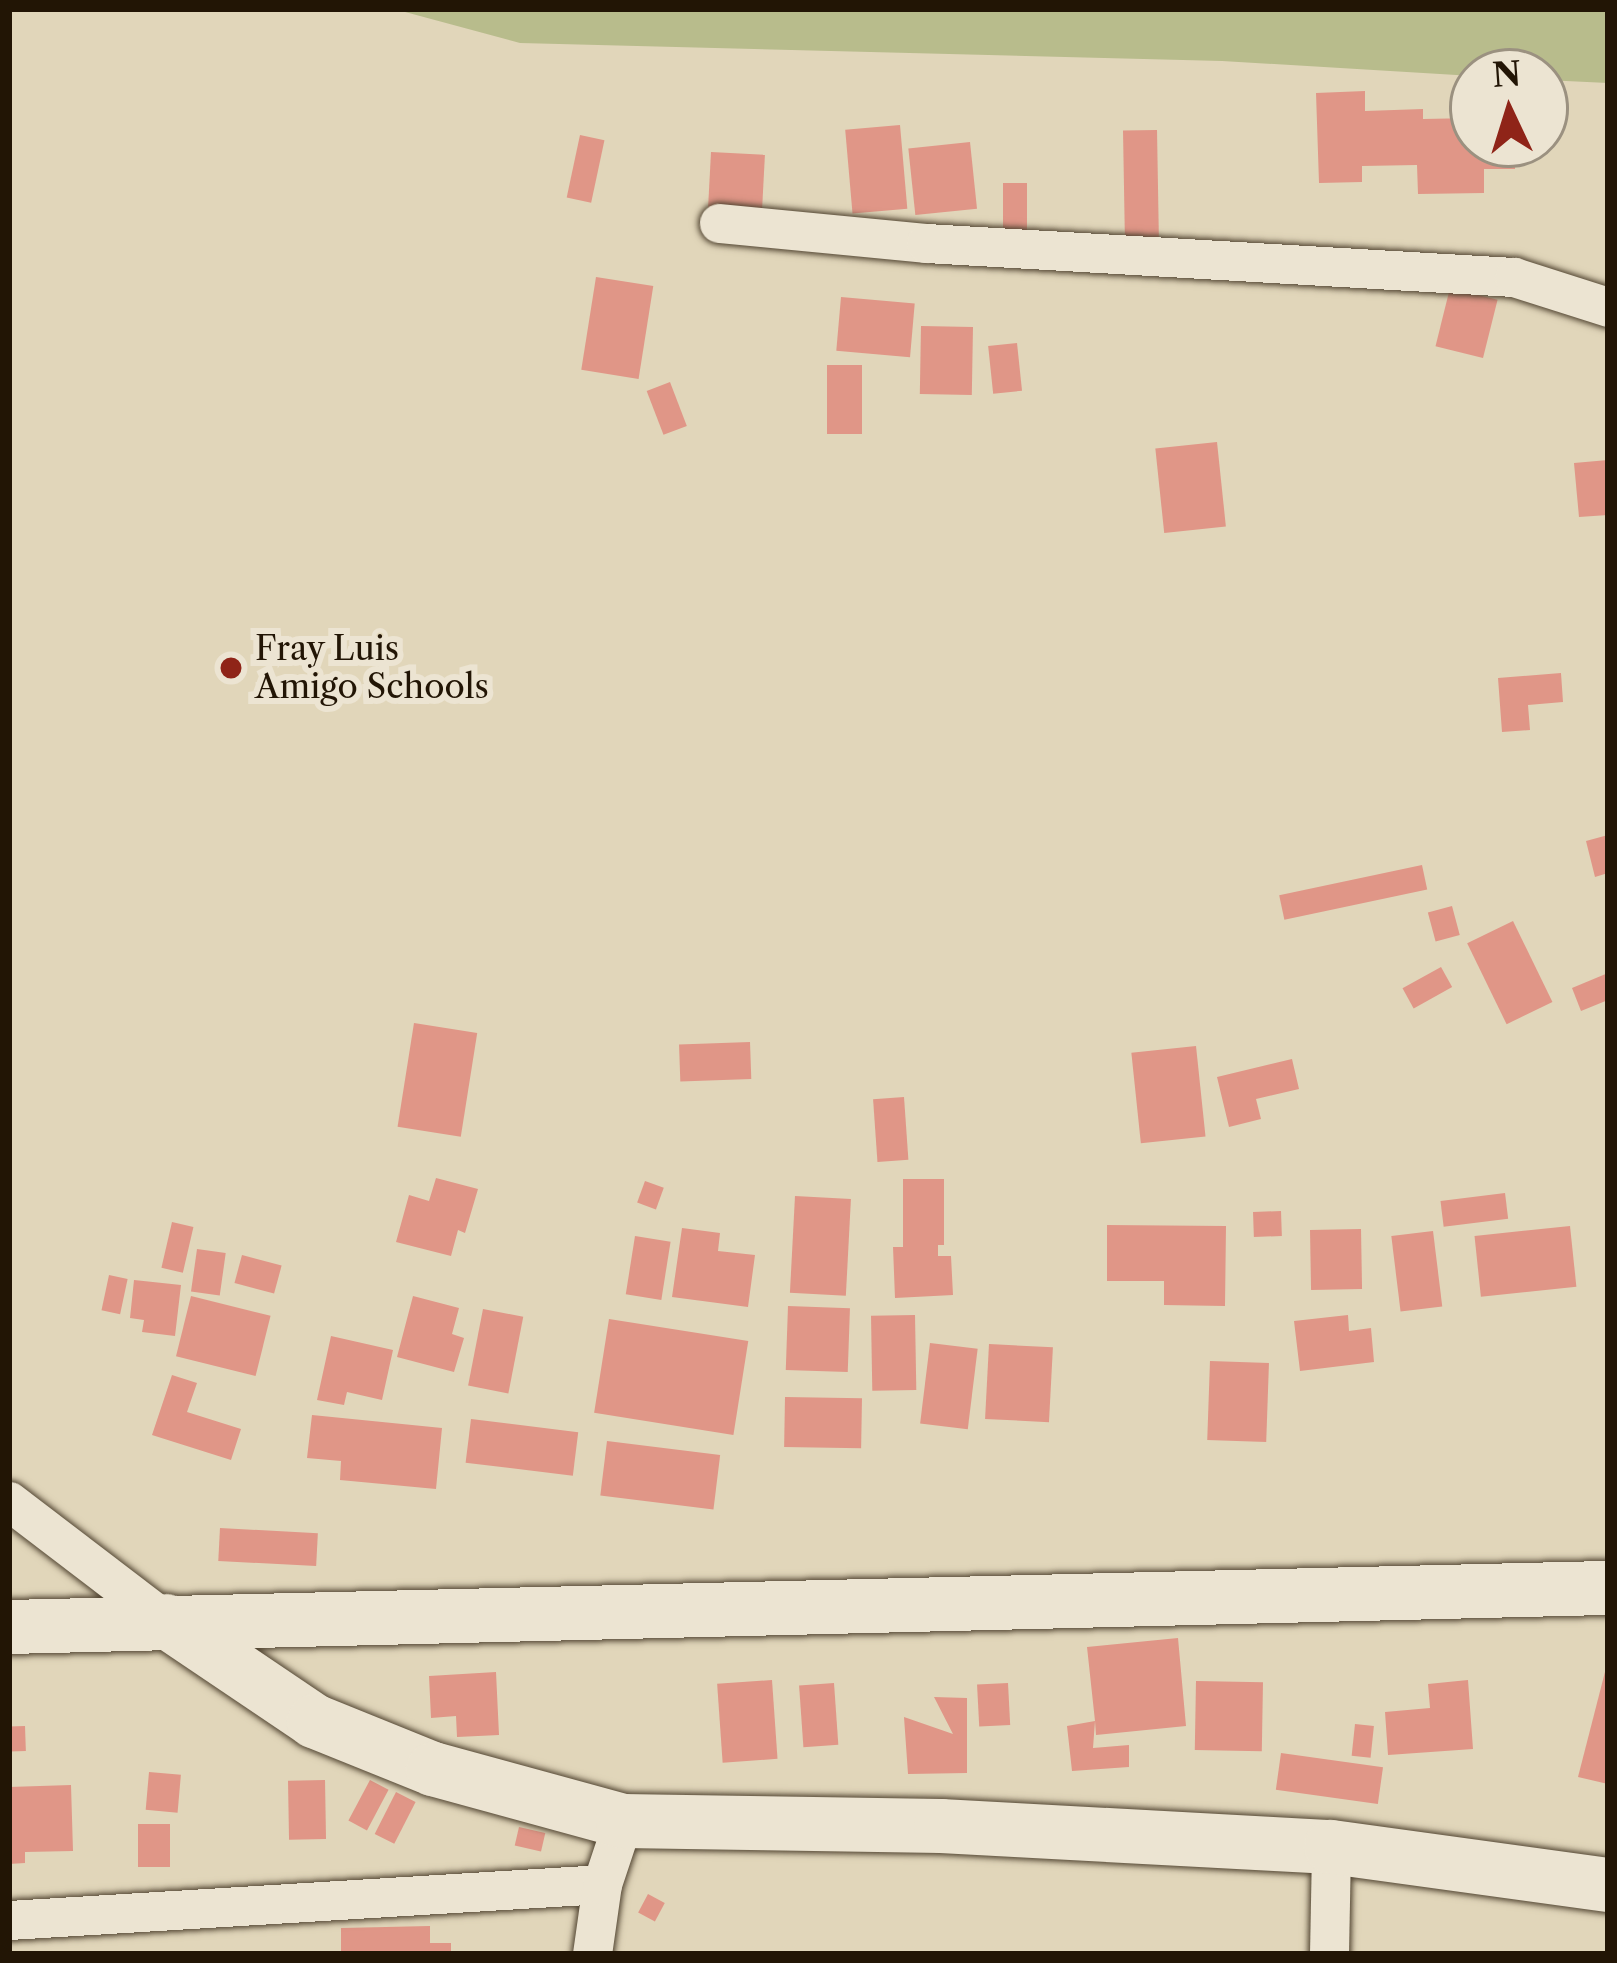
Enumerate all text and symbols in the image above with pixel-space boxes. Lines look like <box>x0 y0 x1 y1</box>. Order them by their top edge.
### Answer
north arrow <box>1449 48 1569 168</box>
text: N <box>1491 53 1522 96</box>
place label: Fray Luis Amigo Schools <box>255 629 489 707</box>
marker: Fray Luis Amigo Schools <box>218 655 244 681</box>

